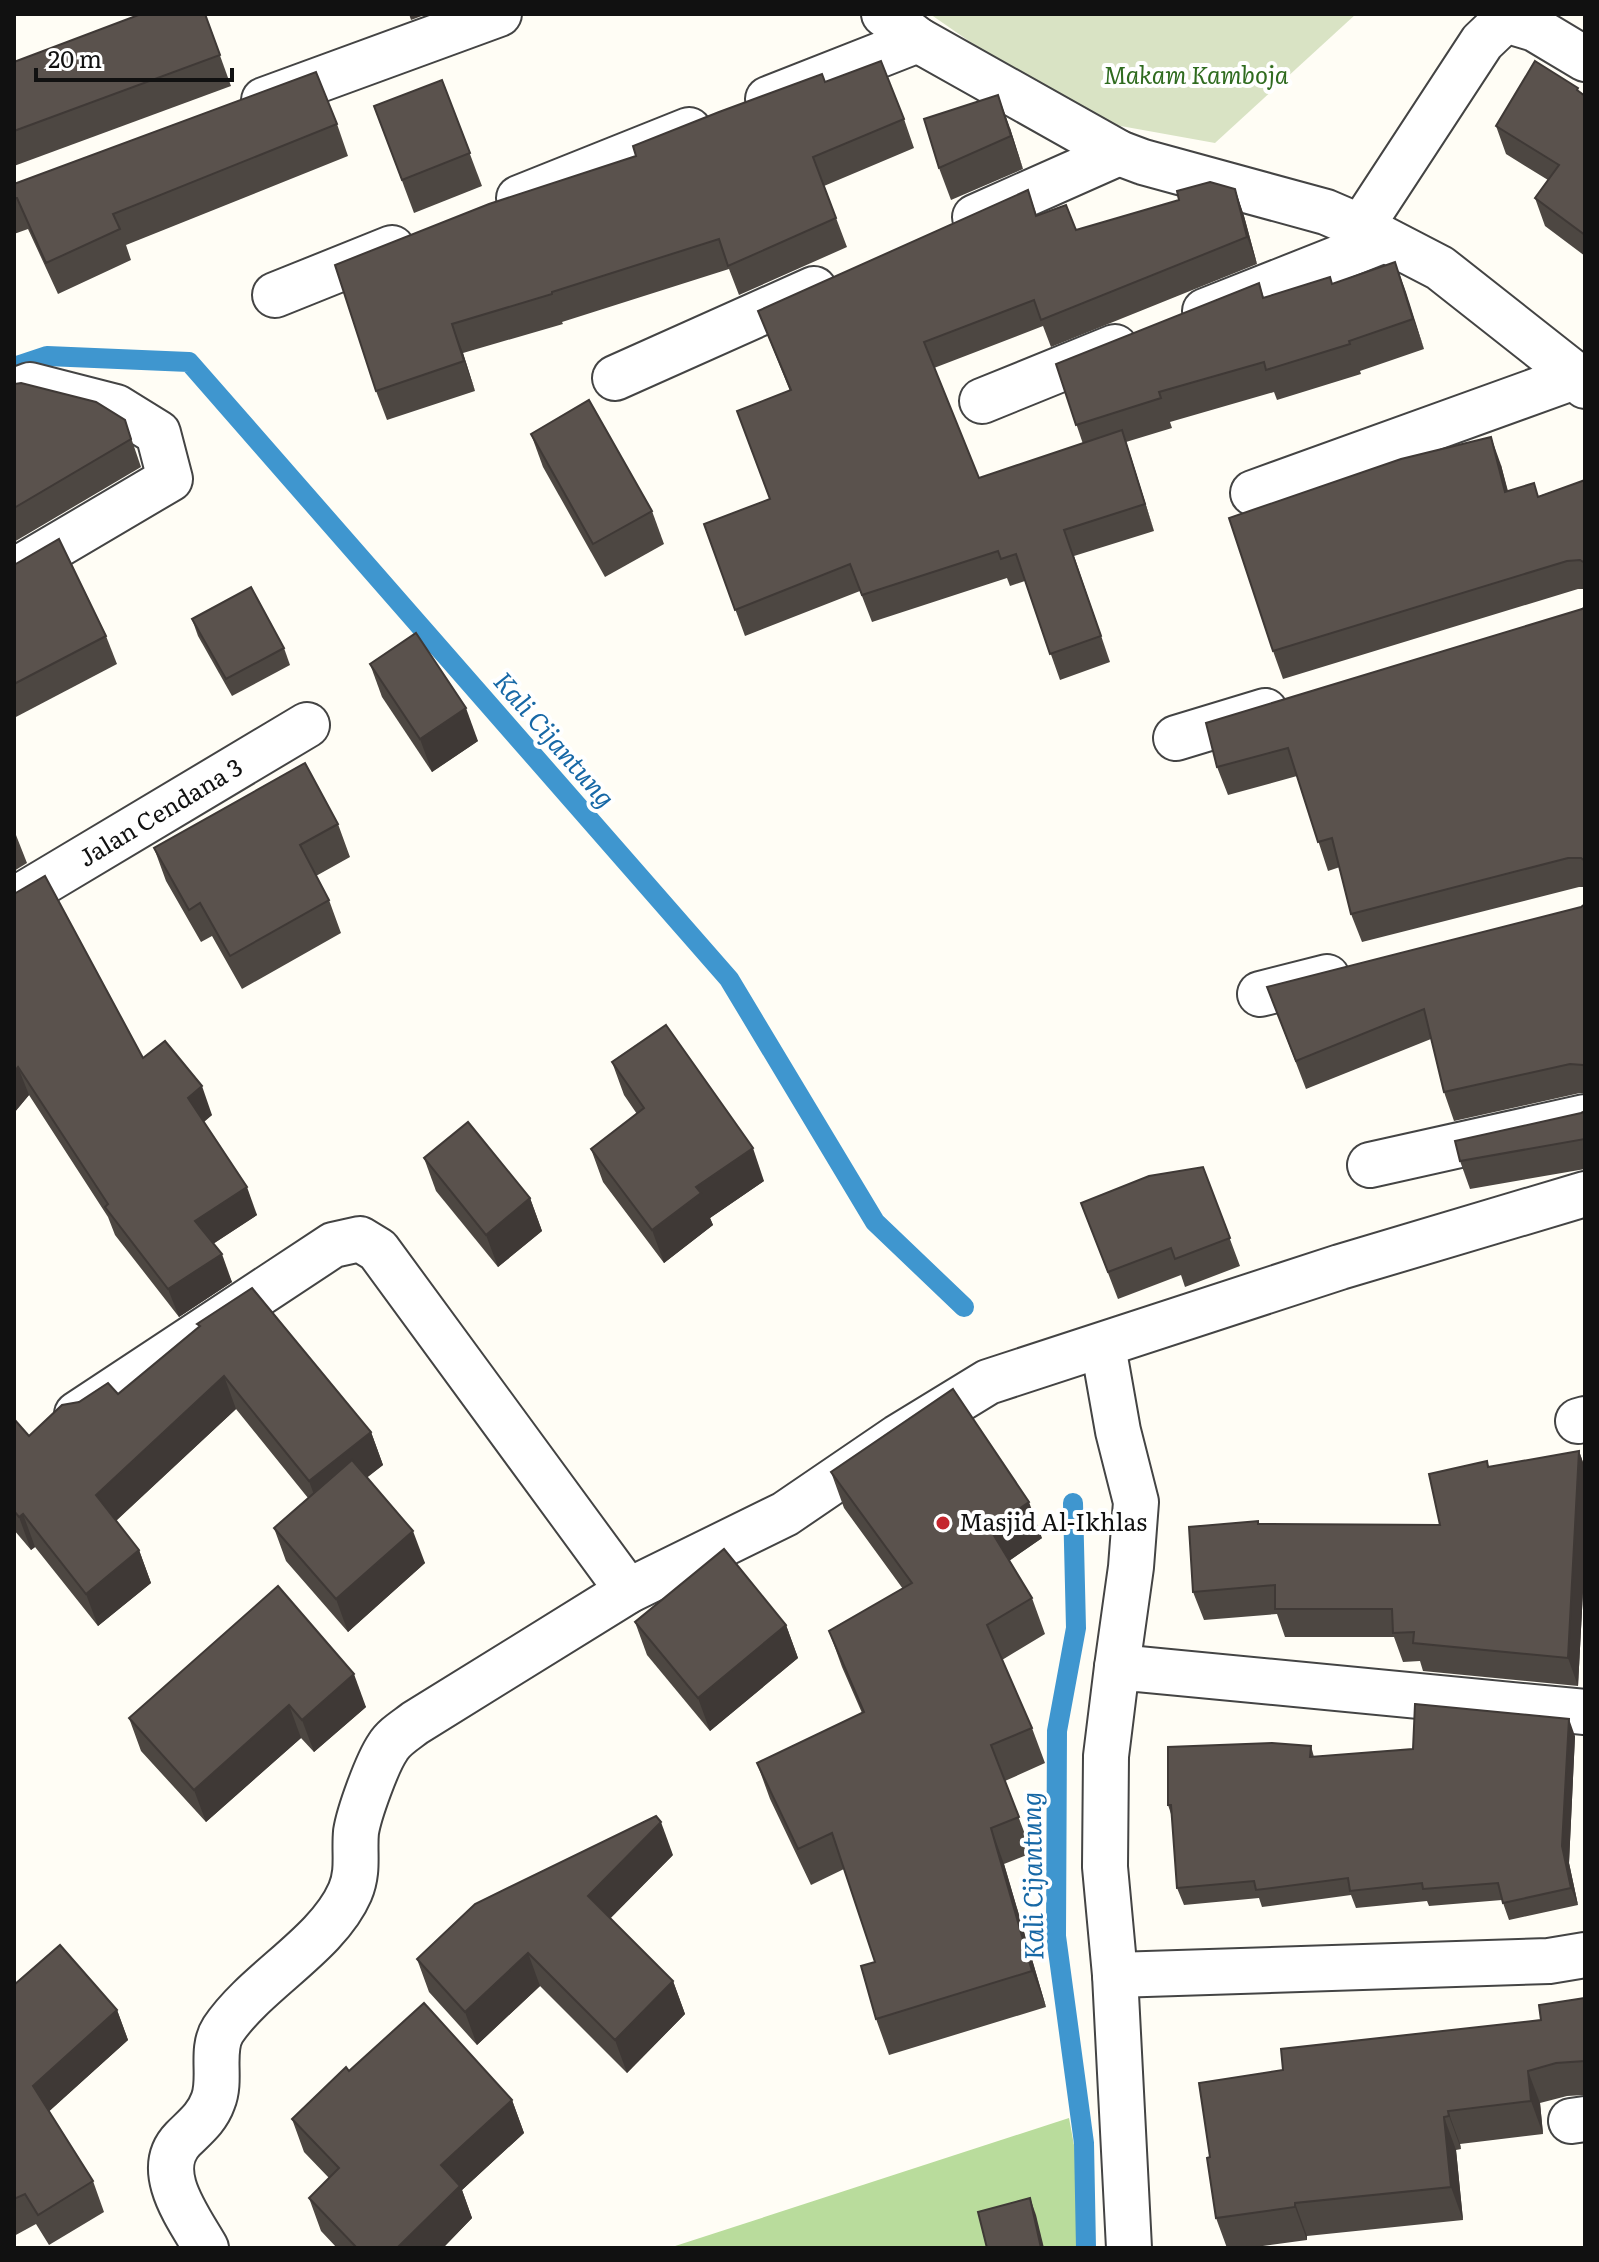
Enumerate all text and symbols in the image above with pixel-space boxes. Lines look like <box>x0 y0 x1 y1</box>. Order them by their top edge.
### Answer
scale bar <box>36 32 232 82</box>
text: 20 m <box>48 40 102 75</box>
park label: Makam Kamboja <box>1104 56 1289 91</box>
water label: Kali Cijantung <box>486 662 626 815</box>
street label: Jalan Cendana 3 <box>71 748 248 874</box>
place label: Masjid Al-Ikhlas <box>959 1503 1147 1538</box>
marker: Masjid Al-Ikhlas <box>934 1514 952 1532</box>
water label: Kali Cijantung <box>1010 1792 1051 1961</box>

